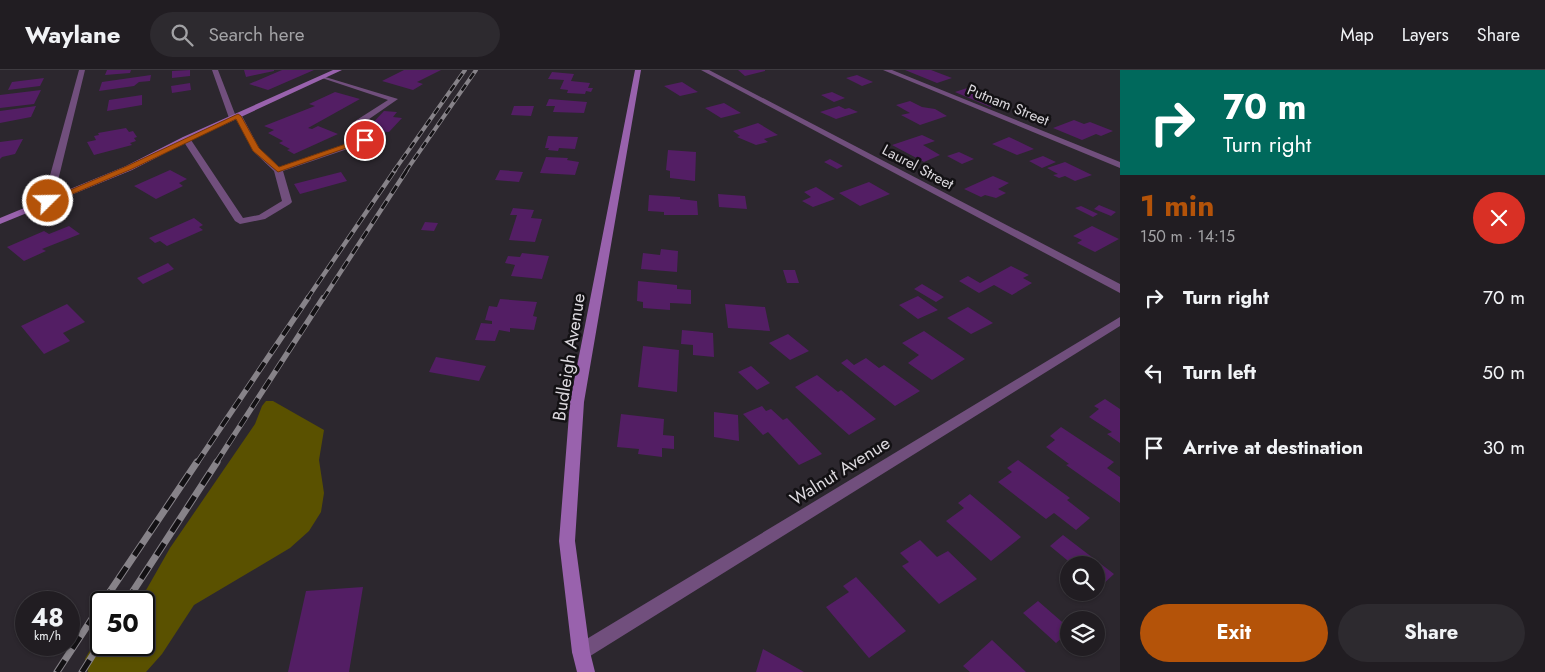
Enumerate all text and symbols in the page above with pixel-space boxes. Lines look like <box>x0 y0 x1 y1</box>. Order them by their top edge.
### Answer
search box <box>150 12 500 57</box>
text: Waylane <box>25 17 120 52</box>
icon: search <box>168 21 196 49</box>
text: Search here <box>208 21 305 48</box>
text: Map <box>1340 22 1374 48</box>
text: Layers <box>1402 22 1449 48</box>
text: Share <box>1477 22 1520 48</box>
street label: Putnam Street <box>964 79 1053 132</box>
text: 70 m <box>1223 82 1306 132</box>
icon: right <box>1140 90 1205 155</box>
pin <box>344 119 386 161</box>
icon: arrive <box>351 126 379 154</box>
text: Turn right <box>1223 128 1311 160</box>
street label: Laurel Street <box>878 139 958 195</box>
position arrow <box>21 174 73 226</box>
text: 1 min <box>1140 184 1214 227</box>
button: close <box>1473 192 1525 244</box>
text: 150 m · 14:15 <box>1140 225 1235 248</box>
icon: right <box>1140 284 1168 312</box>
text: Turn right <box>1183 284 1269 311</box>
text: 70 m <box>1483 284 1525 311</box>
street label: Budleigh Avenue <box>546 291 592 423</box>
icon: left <box>1140 359 1168 387</box>
text: Turn left <box>1183 359 1256 386</box>
text: 50 m <box>1482 359 1525 386</box>
street label: Walnut Avenue <box>785 430 895 512</box>
icon: arrive <box>1140 434 1168 462</box>
text: Arrive at destination <box>1183 434 1363 461</box>
text: 30 m <box>1483 434 1525 461</box>
map controls <box>1060 556 1105 656</box>
button: search <box>1060 556 1105 601</box>
speed limit sign: 50 <box>90 591 155 656</box>
text: 48 <box>31 599 64 635</box>
button: Exit <box>1140 604 1328 662</box>
button: Share <box>1338 604 1525 662</box>
button: layers <box>1060 611 1105 656</box>
text: km/h <box>34 627 61 645</box>

